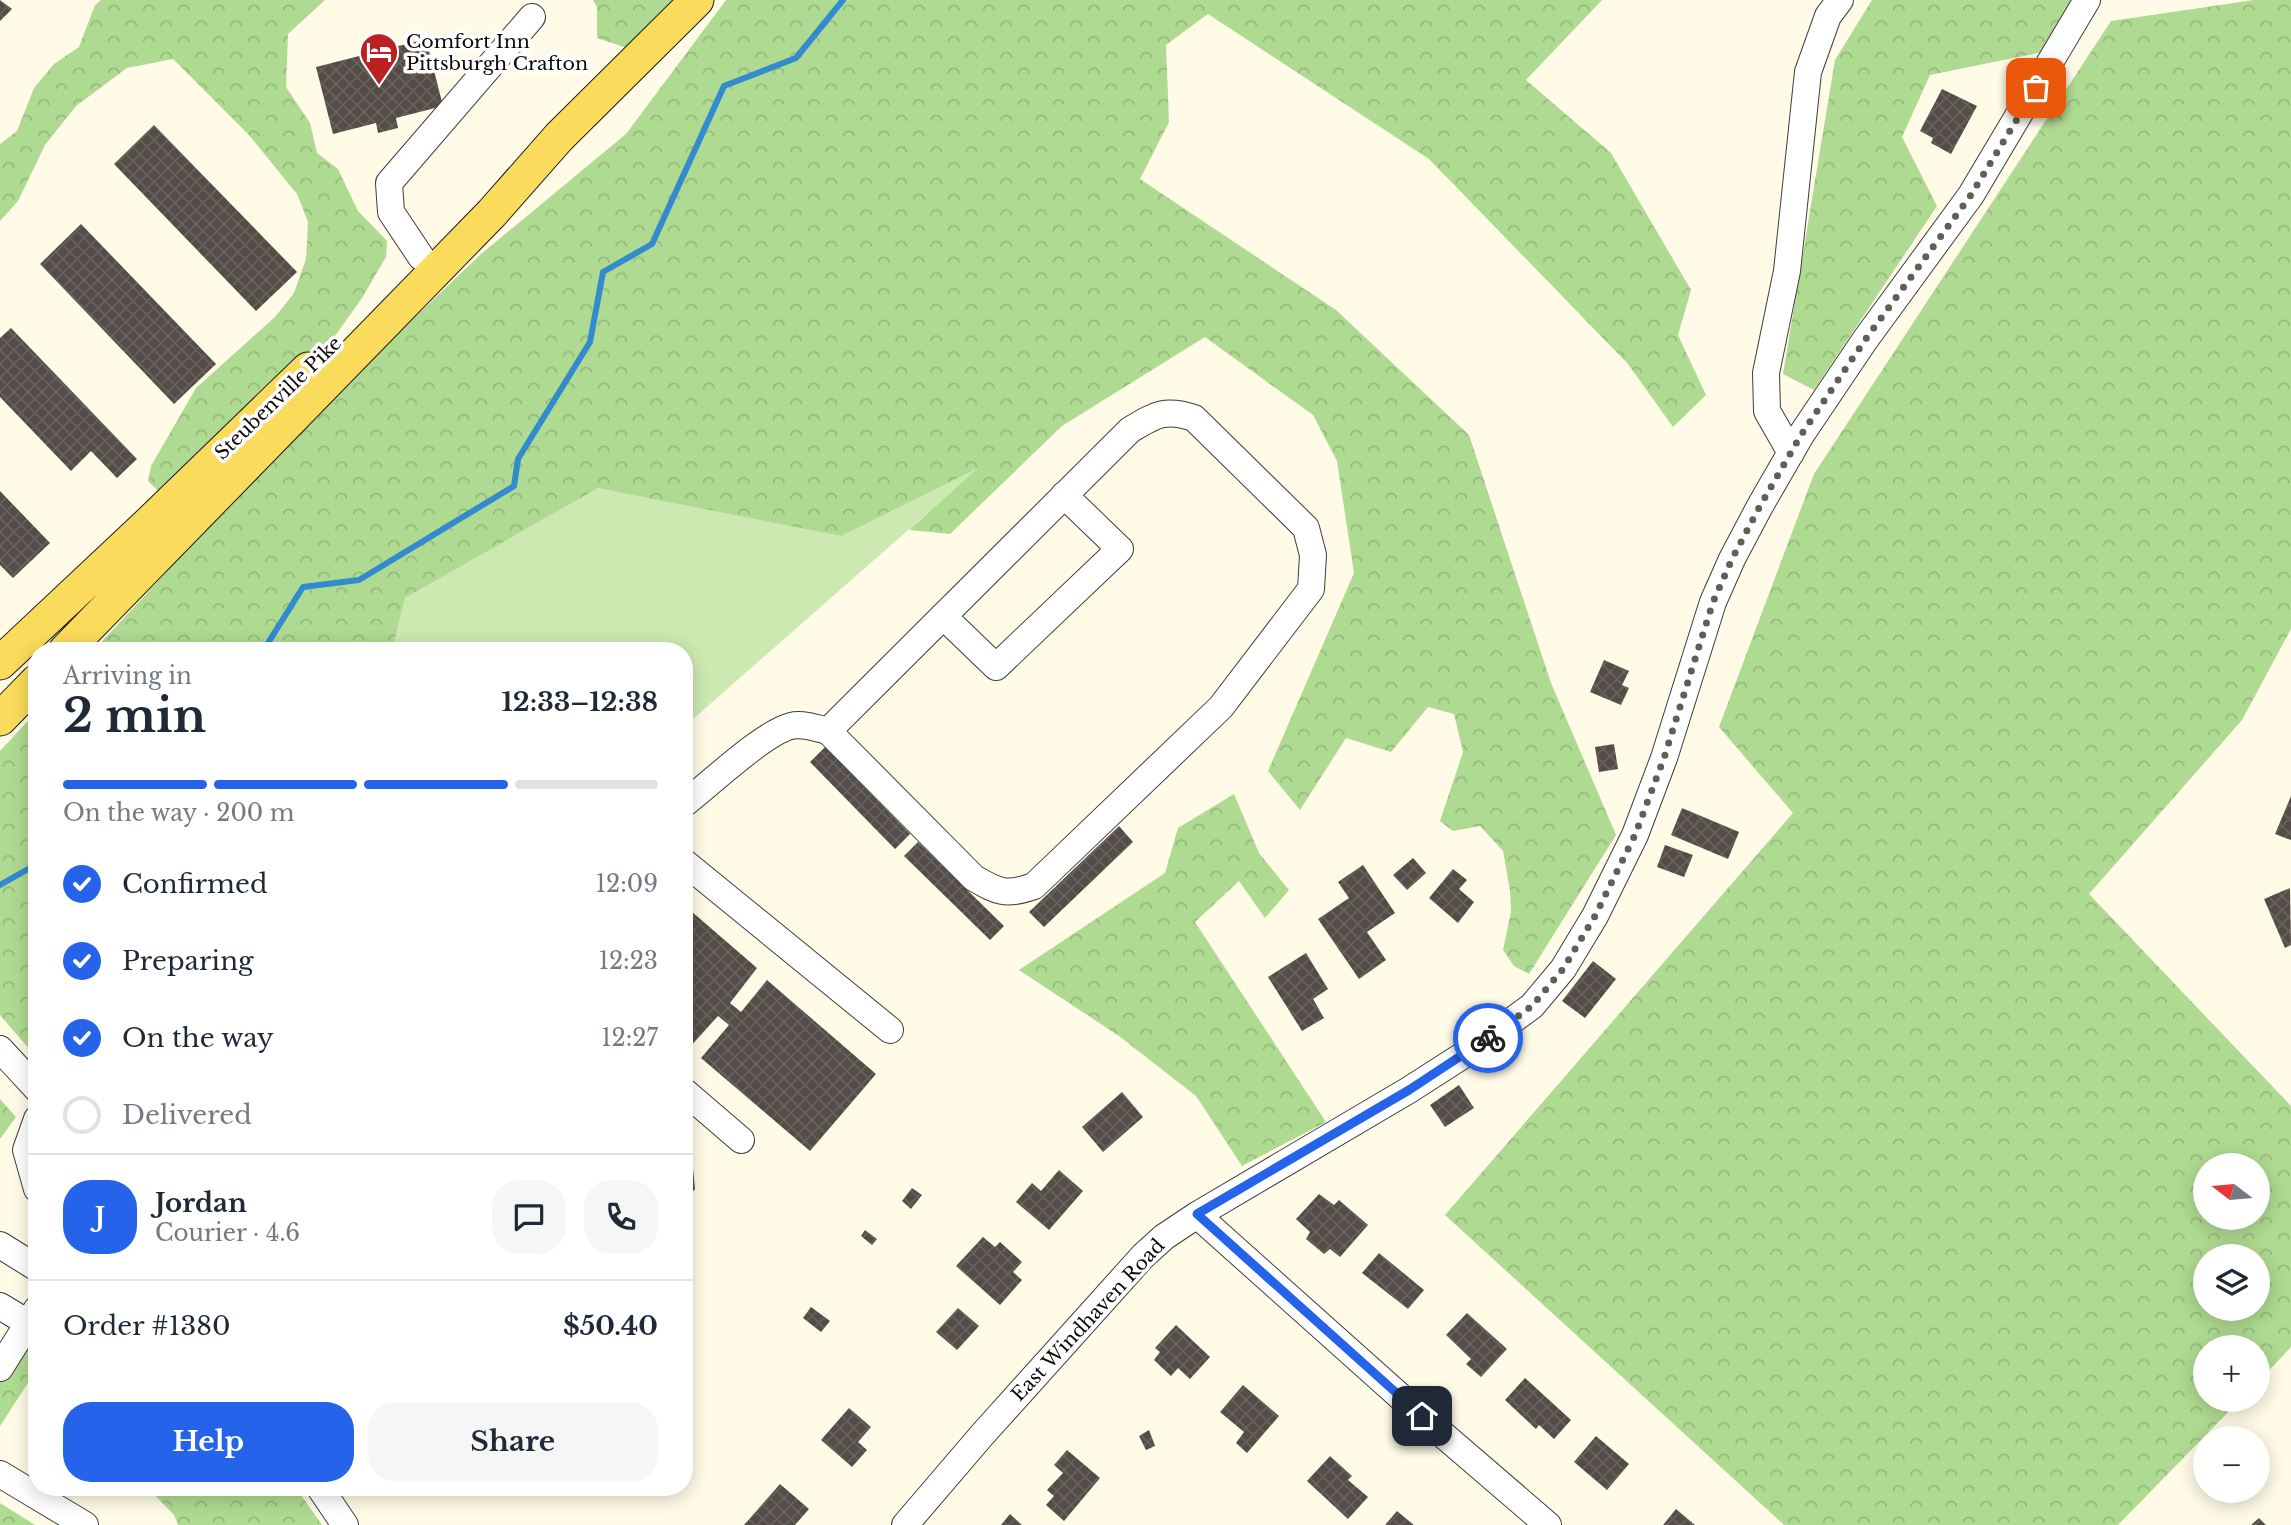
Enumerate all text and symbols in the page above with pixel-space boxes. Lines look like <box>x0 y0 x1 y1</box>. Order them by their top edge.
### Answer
place label: Comfort Inn Pittsburgh Crafton <box>406 30 588 75</box>
hotel icon: Comfort Inn Pittsburgh Crafton <box>358 31 400 86</box>
pin <box>2006 58 2066 118</box>
icon: bag <box>2017 69 2055 107</box>
street label: Steubenville Pike <box>210 332 346 464</box>
text: Arriving in <box>63 662 192 690</box>
text: 12:33–12:38 <box>502 686 658 718</box>
text: 2 min <box>63 687 206 744</box>
text: On the way · 200 m <box>63 799 295 827</box>
icon: check <box>63 865 101 903</box>
text: Confirmed <box>122 868 267 900</box>
text: 12:09 <box>596 870 658 898</box>
icon: check <box>63 942 101 980</box>
text: Preparing <box>122 945 254 977</box>
text: 12:23 <box>599 947 658 975</box>
courier <box>1453 1003 1523 1073</box>
icon: check <box>63 1019 101 1057</box>
icon: bike <box>1469 1019 1507 1057</box>
text: On the way <box>122 1022 274 1054</box>
text: 12:27 <box>601 1024 658 1052</box>
text: Delivered <box>122 1099 252 1131</box>
north arrow <box>2193 1153 2270 1230</box>
map controls <box>2193 1153 2270 1503</box>
button: chat <box>492 1180 566 1254</box>
button: phone <box>584 1180 658 1254</box>
text: Jordan <box>155 1187 247 1219</box>
text: J <box>95 1201 105 1233</box>
text: Courier · 4.6 <box>155 1219 300 1247</box>
street label: East Windhaven Road <box>1007 1234 1169 1406</box>
button: layers <box>2193 1244 2270 1321</box>
text: Order #1380 <box>63 1310 231 1342</box>
text: $50.40 <box>563 1310 658 1342</box>
button: + <box>2193 1335 2270 1412</box>
pin <box>1392 1386 1452 1446</box>
icon: home <box>1403 1397 1441 1435</box>
button: Help <box>63 1402 354 1482</box>
button: Share <box>368 1402 658 1482</box>
button: − <box>2193 1426 2270 1503</box>

